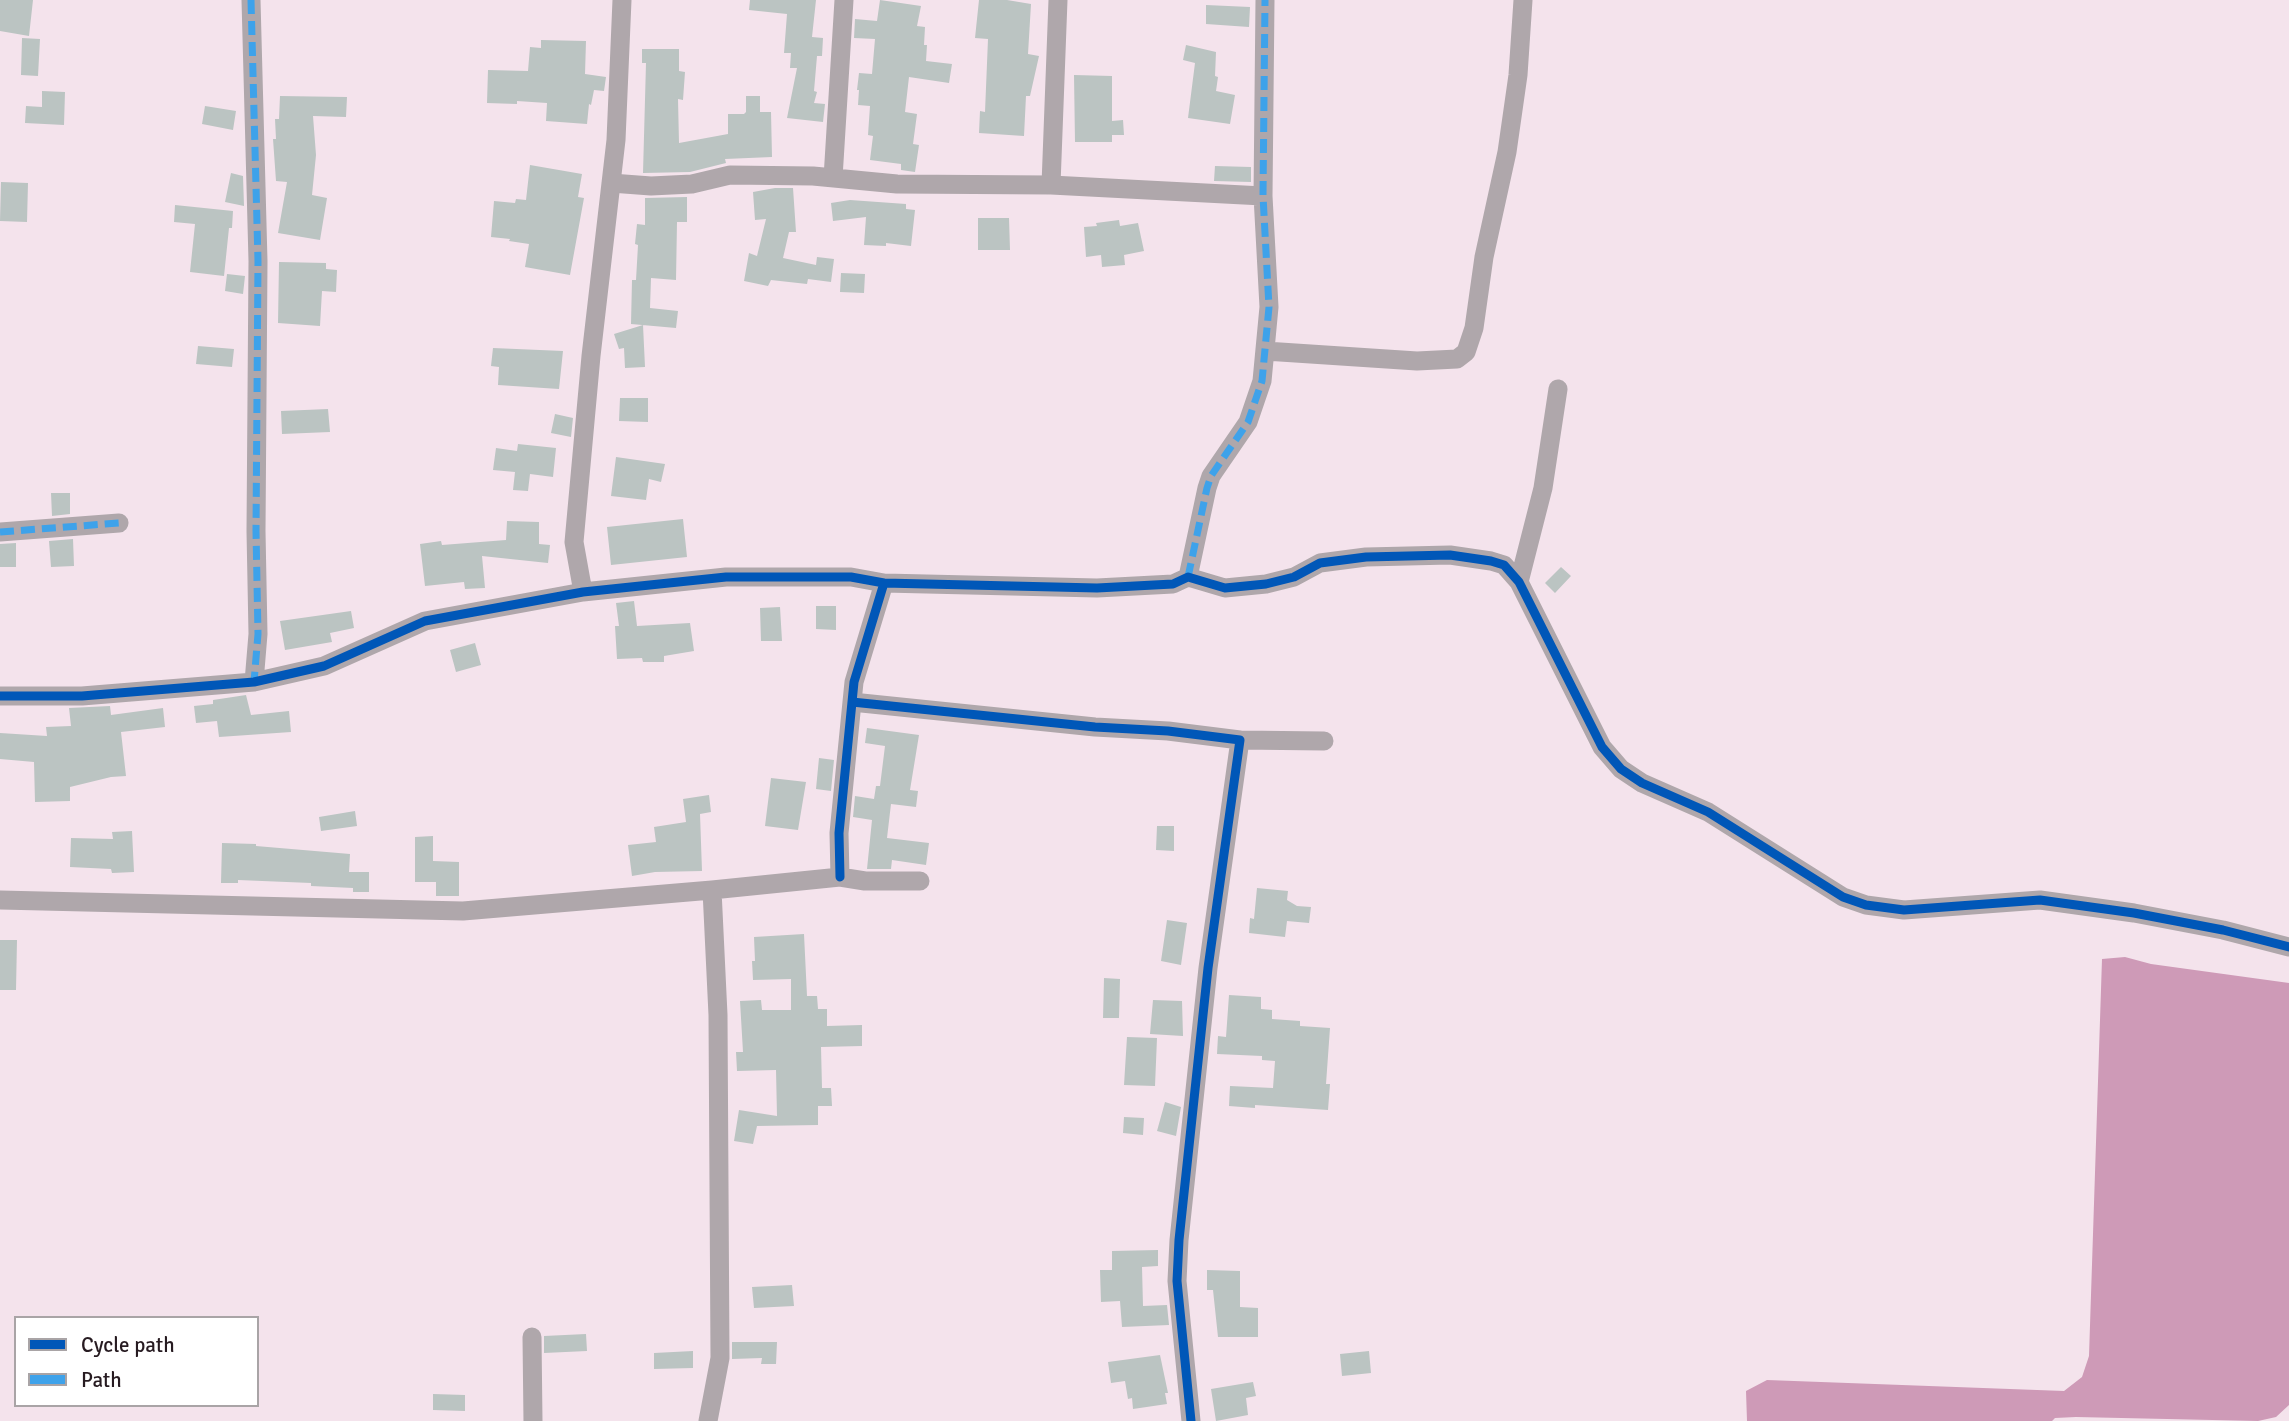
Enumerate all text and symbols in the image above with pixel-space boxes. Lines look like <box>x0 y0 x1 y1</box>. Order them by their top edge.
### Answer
legend <box>14 1316 259 1407</box>
text: Cycle path <box>81 1332 175 1358</box>
text: Path <box>81 1367 122 1393</box>

